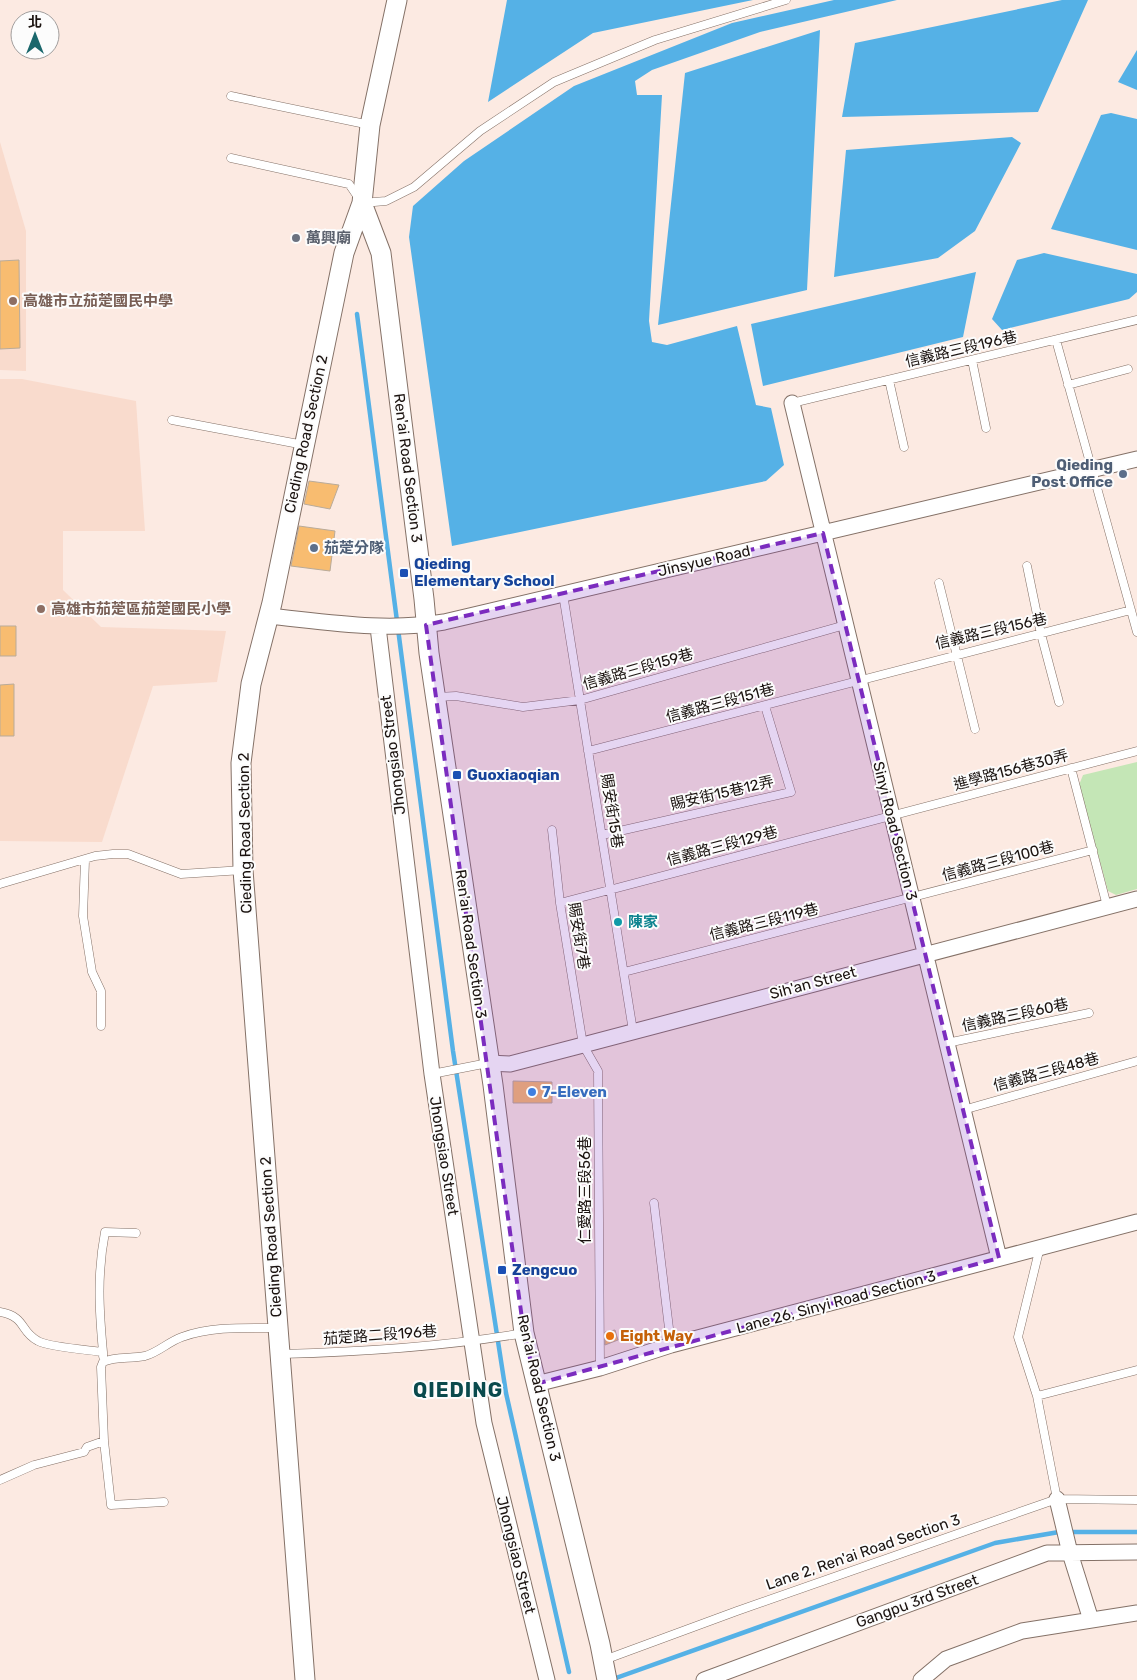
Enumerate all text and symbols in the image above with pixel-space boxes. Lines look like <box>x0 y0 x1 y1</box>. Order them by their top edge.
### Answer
north arrow <box>10 10 60 60</box>
text: 北 <box>28 14 42 31</box>
place label: 萬興廟 <box>306 229 351 247</box>
marker: 萬興廟 <box>290 232 302 244</box>
place label: 高雄市立茄萣國民中學 <box>23 292 173 310</box>
marker: 高雄市立茄萣國民中學 <box>7 295 19 307</box>
street label: 信義路三段196巷 <box>903 327 1019 371</box>
street label: Cieding Road Section 2 <box>280 353 332 515</box>
street label: Ren'ai Road Section 3 <box>390 392 426 544</box>
place label: Qieding Post Office <box>1031 456 1113 491</box>
marker: Qieding Post Office <box>1117 468 1129 480</box>
place label: 茄萣分隊 <box>324 539 384 557</box>
marker: 茄萣分隊 <box>308 542 320 554</box>
street label: Jinsyue Road <box>656 542 752 580</box>
place label: Qieding Elementary School <box>414 555 555 590</box>
marker: Qieding Elementary School <box>398 567 410 579</box>
place label: 高雄市茄萣區茄萣國民小學 <box>51 600 231 618</box>
marker: 高雄市茄萣區茄萣國民小學 <box>35 603 47 615</box>
street label: 信義路三段156巷 <box>933 609 1049 653</box>
street label: 信義路三段159巷 <box>581 645 695 693</box>
street label: 信義路三段151巷 <box>664 680 776 726</box>
street label: Jhongsiao Street <box>377 694 409 816</box>
street label: 進學路156巷30弄 <box>952 746 1070 794</box>
street label: Cieding Road Section 2 <box>235 752 255 914</box>
street label: Sinyi Road Section 3 <box>869 760 921 902</box>
place label: Guoxiaoqian <box>467 766 560 784</box>
marker: Guoxiaoqian <box>451 769 463 781</box>
street label: 賜安街15巷 <box>597 772 627 850</box>
street label: 賜安街15巷12弄 <box>669 772 775 814</box>
street label: 信義路三段129巷 <box>665 823 779 869</box>
street label: 信義路三段100巷 <box>940 837 1056 885</box>
street label: Ren'ai Road Section 3 <box>452 868 490 1020</box>
street label: 信義路三段119巷 <box>708 900 820 944</box>
street label: 賜安街7巷 <box>565 901 593 971</box>
place label: 陳家 <box>628 913 658 931</box>
marker: 陳家 <box>612 916 624 928</box>
street label: Sih'an Street <box>768 963 858 1003</box>
street label: 信義路三段60巷 <box>960 995 1070 1035</box>
street label: 信義路三段48巷 <box>991 1049 1101 1095</box>
place label: 7-Eleven <box>542 1083 607 1101</box>
marker: 7-Eleven <box>526 1086 538 1098</box>
street label: Jhongsiao Street <box>426 1095 462 1217</box>
street label: 仁愛路三段56巷 <box>576 1136 594 1244</box>
street label: Cieding Road Section 2 <box>256 1156 286 1318</box>
place label: Zengcuo <box>512 1261 577 1279</box>
marker: Zengcuo <box>496 1264 508 1276</box>
street label: Lane 26, Sinyi Road Section 3 <box>734 1267 938 1337</box>
street label: Ren'ai Road Section 3 <box>513 1313 565 1463</box>
street label: 茄萣路二段196巷 <box>322 1322 438 1348</box>
place label: Eight Way <box>620 1327 693 1345</box>
marker: Eight Way <box>604 1330 616 1342</box>
district label: QIEDING <box>413 1378 503 1402</box>
street label: Jhongsiao Street <box>493 1494 539 1616</box>
street label: Lane 2, Ren'ai Road Section 3 <box>763 1510 963 1594</box>
street label: Gangpu 3rd Street <box>853 1570 981 1631</box>

